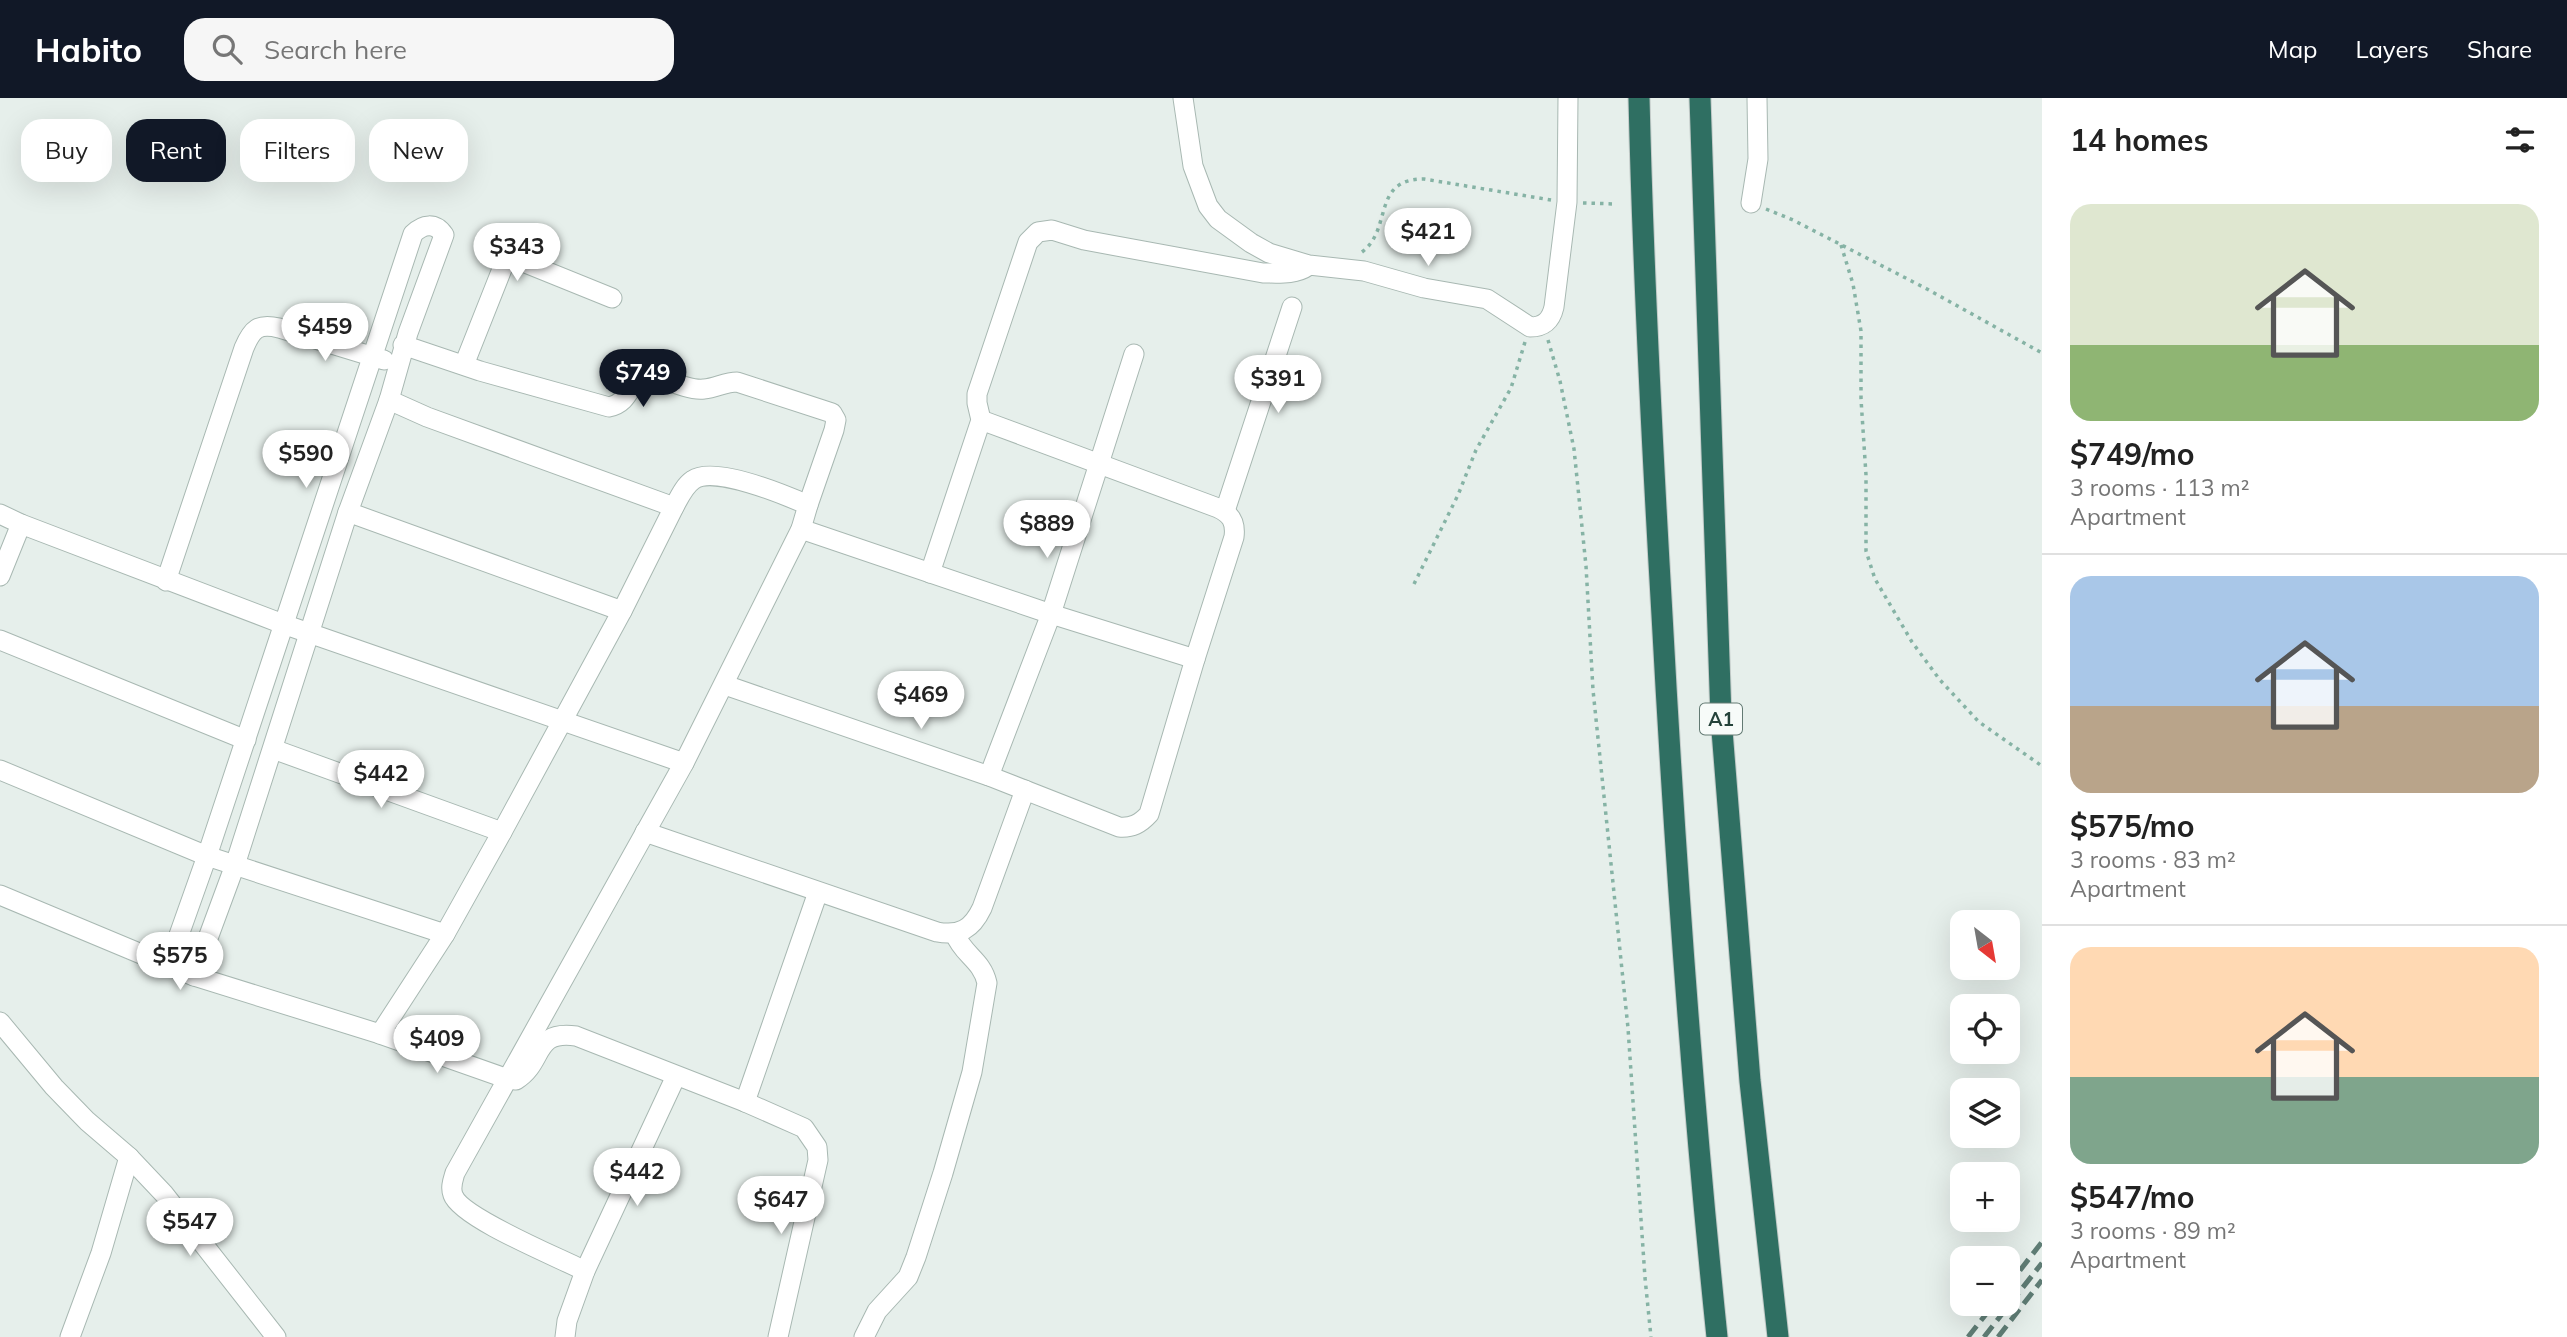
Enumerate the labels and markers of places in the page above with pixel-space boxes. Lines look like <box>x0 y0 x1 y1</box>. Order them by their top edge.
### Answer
pin: $421 <box>1387 208 1469 268</box>
pin: $343 <box>476 223 558 283</box>
pin: $459 <box>284 303 366 363</box>
pin: $749 <box>602 350 684 409</box>
pin: $391 <box>1237 356 1319 415</box>
pin: $590 <box>265 430 347 490</box>
pin: $889 <box>1006 500 1088 560</box>
pin: $469 <box>880 672 962 731</box>
pin: $442 <box>340 750 422 810</box>
pin: $575 <box>139 932 221 992</box>
pin: $409 <box>396 1016 478 1075</box>
pin: $442 <box>596 1148 678 1208</box>
pin: $647 <box>740 1176 822 1236</box>
pin: $547 <box>149 1198 231 1258</box>

